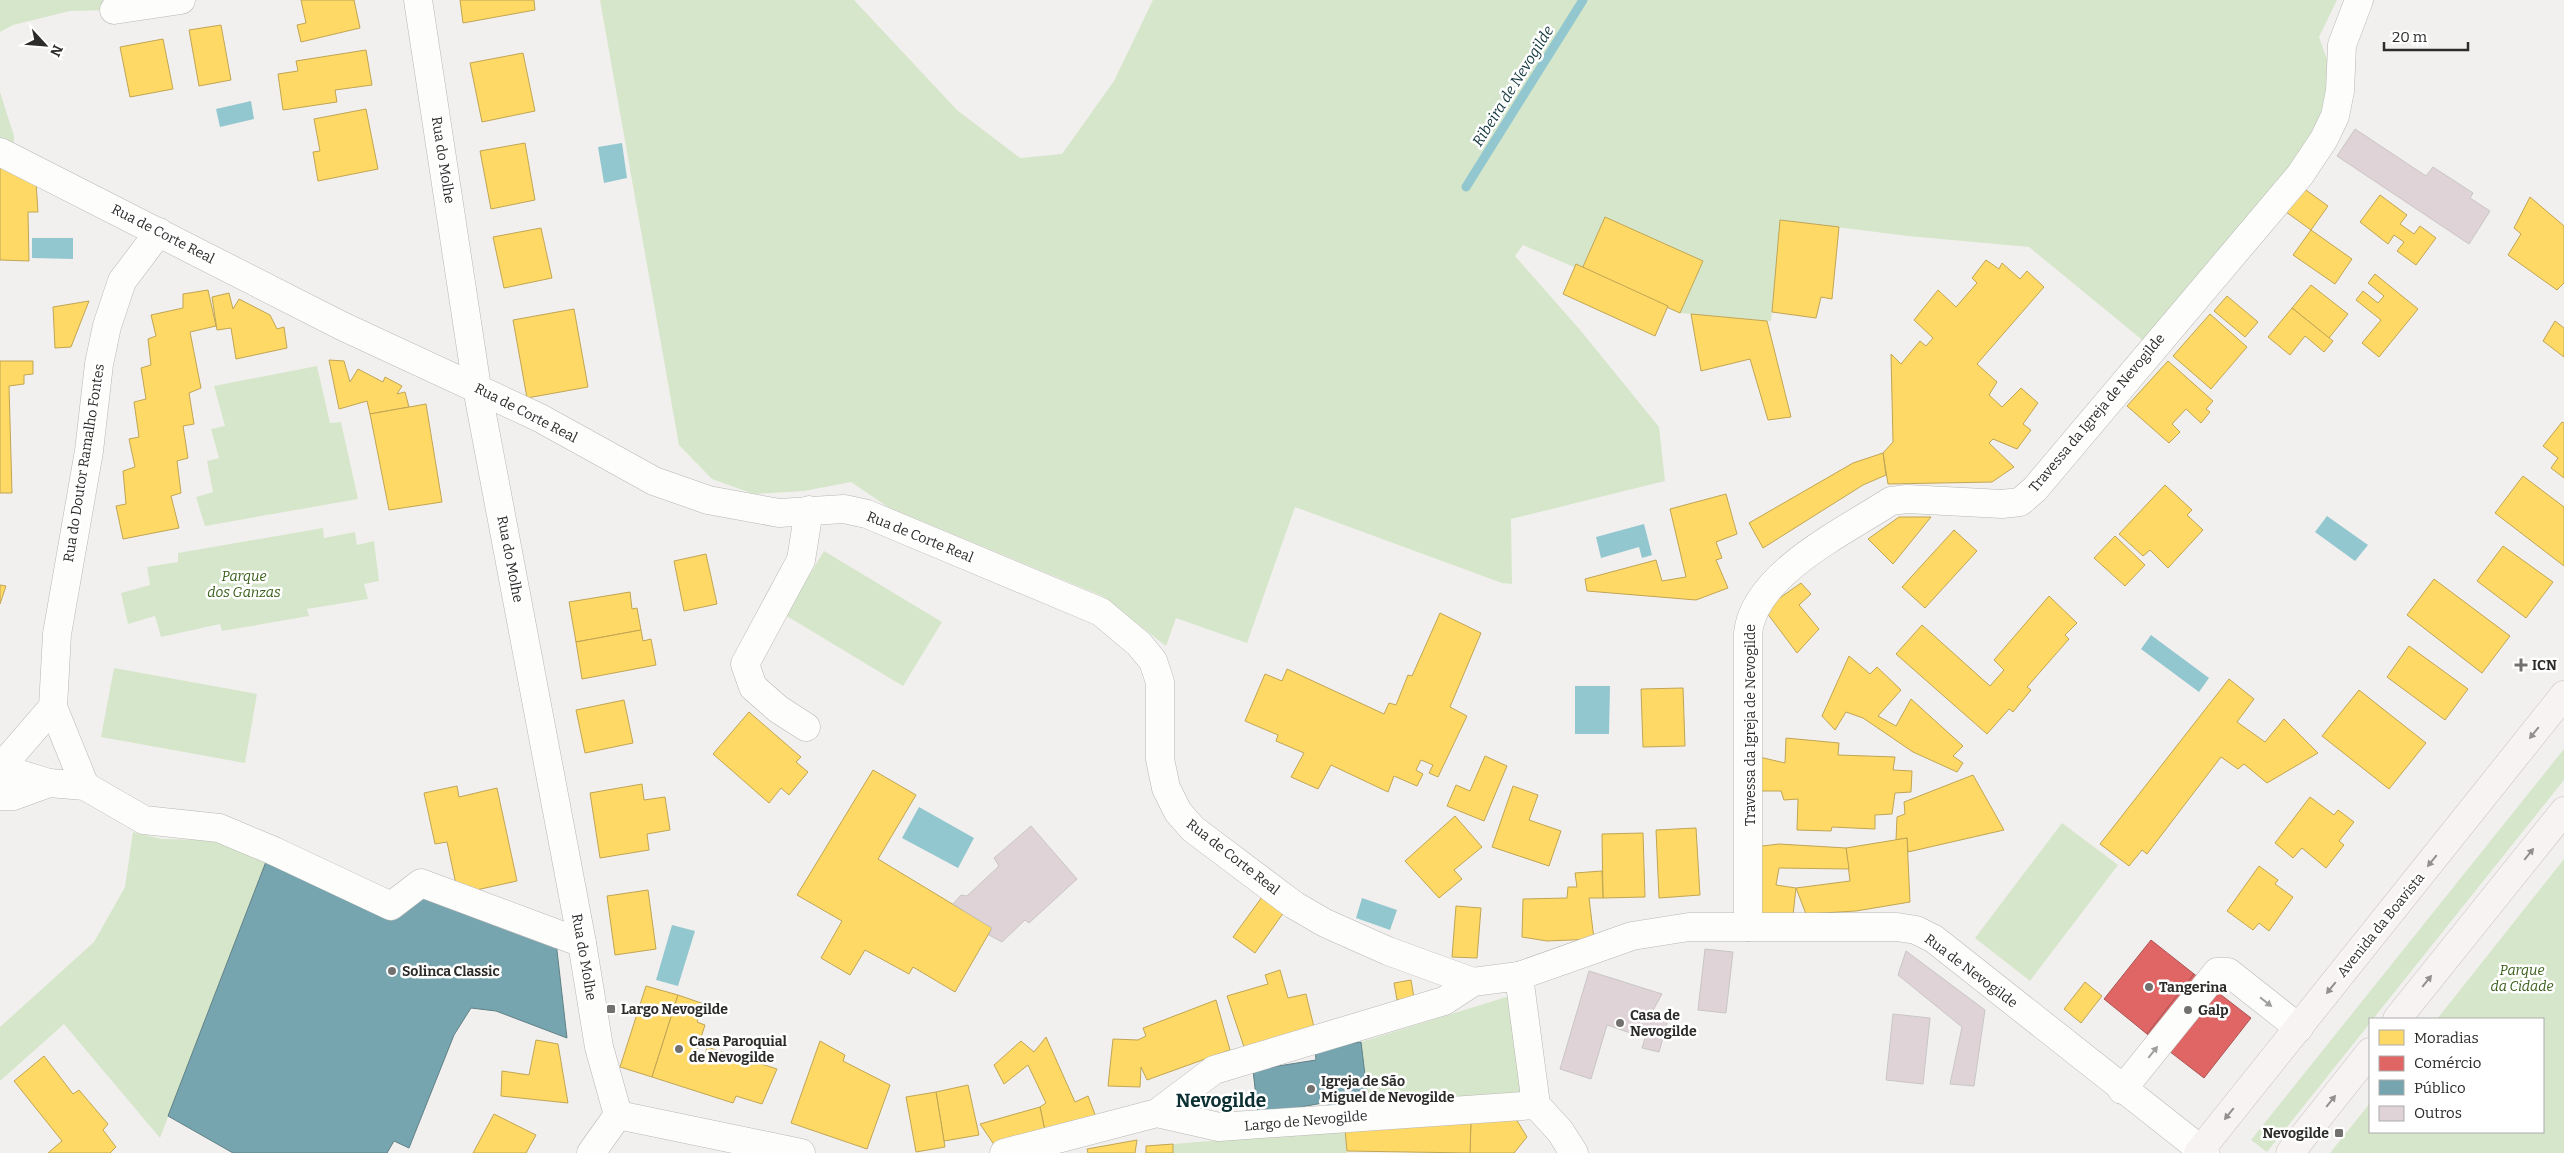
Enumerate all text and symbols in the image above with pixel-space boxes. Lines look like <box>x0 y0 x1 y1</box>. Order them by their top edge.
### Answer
north arrow <box>20 20 70 70</box>
scale bar <box>2384 20 2468 52</box>
water label: Ribeira de Nevogilde <box>1469 22 1558 150</box>
text: 20 m <box>2392 28 2428 46</box>
text: N <box>46 42 66 59</box>
street label: Rua do Molhe <box>428 115 458 205</box>
street label: Rua de Corte Real <box>109 201 217 267</box>
street label: Travessa da Igreja de Nevogilde <box>2026 330 2168 496</box>
street label: Rua do Doutor Ramalho Fontes <box>60 363 108 563</box>
street label: Rua de Corte Real <box>472 380 580 446</box>
street label: Rua de Corte Real <box>864 508 976 566</box>
street label: Rua do Molhe <box>493 514 527 604</box>
park label: Parque dos Ganzas <box>207 568 281 601</box>
street label: Travessa da Igreja de Nevogilde <box>1742 624 1759 826</box>
place label: ICN <box>2532 657 2557 674</box>
marker: ICN <box>2514 658 2528 672</box>
one-way arrow <box>2528 727 2539 740</box>
street label: Rua de Corte Real <box>1183 815 1283 899</box>
one-way arrow <box>2523 848 2534 861</box>
one-way arrow <box>2427 854 2438 867</box>
street label: Avenida da Boavista <box>2334 869 2428 981</box>
street label: Rua do Molhe <box>568 912 600 1002</box>
street label: Rua de Nevogilde <box>1921 930 2021 1012</box>
park label: Parque da Cidade <box>2490 962 2554 995</box>
place label: Solinca Classic <box>402 963 500 980</box>
marker: Solinca Classic <box>386 965 398 977</box>
one-way arrow <box>2422 975 2433 988</box>
place label: Tangerina <box>2159 979 2227 996</box>
marker: Tangerina <box>2143 981 2155 993</box>
one-way arrow <box>2326 981 2337 994</box>
one-way arrow <box>2259 996 2272 1007</box>
place label: Largo Nevogilde <box>621 1001 728 1018</box>
place label: Galp <box>2198 1002 2229 1019</box>
marker: Largo Nevogilde <box>605 1003 617 1015</box>
marker: Galp <box>2182 1004 2194 1016</box>
place label: Casa de Nevogilde <box>1630 1007 1697 1040</box>
marker: Casa de Nevogilde <box>1614 1017 1626 1029</box>
legend <box>2369 1018 2544 1133</box>
text: Moradias <box>2414 1029 2479 1047</box>
place label: Casa Paroquial de Nevogilde <box>689 1033 788 1066</box>
marker: Casa Paroquial de Nevogilde <box>673 1043 685 1055</box>
one-way arrow <box>2147 1046 2158 1059</box>
text: Comércio <box>2414 1054 2481 1072</box>
place label: Igreja de São Miguel de Nevogilde <box>1321 1073 1455 1106</box>
text: Público <box>2414 1079 2466 1097</box>
marker: Igreja de São Miguel de Nevogilde <box>1305 1083 1317 1095</box>
district label: Nevogilde <box>1176 1089 1266 1112</box>
one-way arrow <box>2325 1095 2336 1108</box>
text: Outros <box>2414 1104 2462 1122</box>
street label: Largo de Nevogilde <box>1244 1107 1368 1135</box>
one-way arrow <box>2224 1107 2235 1120</box>
place label: Nevogilde <box>2262 1125 2329 1142</box>
marker: Nevogilde <box>2333 1127 2345 1139</box>

